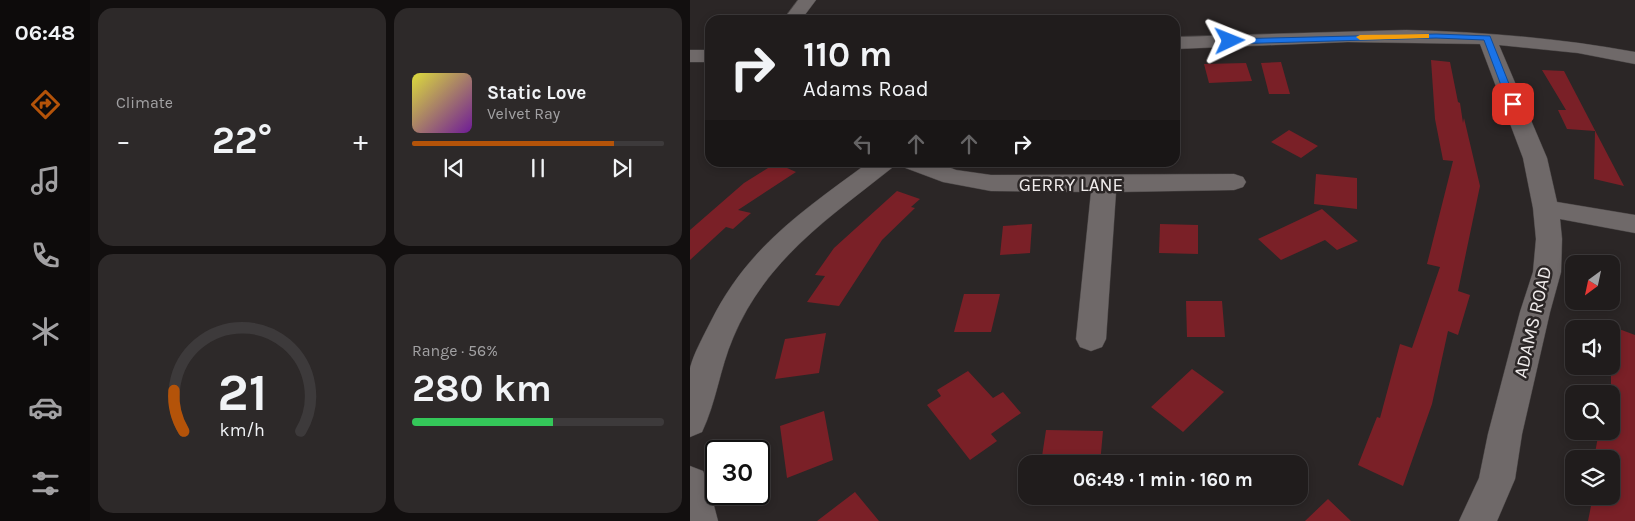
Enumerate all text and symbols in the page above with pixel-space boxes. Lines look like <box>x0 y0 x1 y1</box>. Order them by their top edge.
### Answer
position arrow <box>1203 14 1255 66</box>
text: 06:48 <box>15 20 75 46</box>
text: 110 m <box>803 34 892 75</box>
icon: right <box>720 35 785 100</box>
text: Adams Road <box>803 76 929 102</box>
text: Static Love <box>487 82 586 104</box>
pin <box>1492 83 1534 125</box>
icon: directions <box>28 87 63 122</box>
icon: arrive <box>1499 90 1527 118</box>
text: Climate <box>116 93 173 112</box>
text: Velvet Ray <box>487 104 560 123</box>
text: 22° <box>212 118 272 163</box>
text: − <box>116 124 131 157</box>
text: + <box>353 124 368 157</box>
icon: left <box>849 130 877 158</box>
icon: ahead <box>902 130 930 158</box>
icon: ahead <box>955 130 983 158</box>
icon: right <box>1008 130 1036 158</box>
icon: previous <box>440 154 468 182</box>
icon: pause <box>524 154 552 182</box>
icon: next <box>608 154 636 182</box>
icon: music <box>28 163 63 198</box>
street label: GERRY LANE <box>1019 174 1123 196</box>
icon: phone <box>28 238 63 273</box>
north arrow <box>1565 255 1620 310</box>
map controls <box>1565 255 1620 505</box>
street label: ADAMS ROAD <box>1509 264 1556 380</box>
icon: climate <box>28 314 63 349</box>
button: sound <box>1565 320 1620 375</box>
text: Range · 56% <box>412 341 498 360</box>
text: 21 <box>217 362 267 423</box>
text: 280 km <box>412 366 552 411</box>
button: search <box>1565 385 1620 440</box>
icon: car <box>28 390 63 425</box>
text: km/h <box>219 420 265 441</box>
speed limit sign: 30 <box>705 440 770 505</box>
button: layers <box>1565 450 1620 505</box>
icon: filters <box>28 466 63 501</box>
text: 06:49 · 1 min · 160 m <box>1073 469 1253 491</box>

